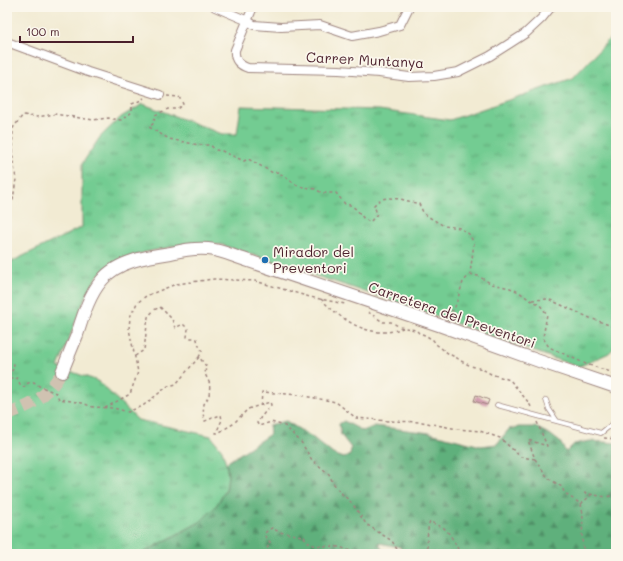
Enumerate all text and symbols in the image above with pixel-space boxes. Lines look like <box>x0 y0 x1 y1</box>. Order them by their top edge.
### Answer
scale bar <box>20 18 133 44</box>
text: 100 m <box>26 23 60 39</box>
street label: Carrer Muntanya <box>306 47 425 72</box>
place label: Mirador del Preventori <box>273 242 354 277</box>
marker: Mirador del Preventori <box>260 255 270 265</box>
street label: Carretera del Preventori <box>366 277 538 352</box>

